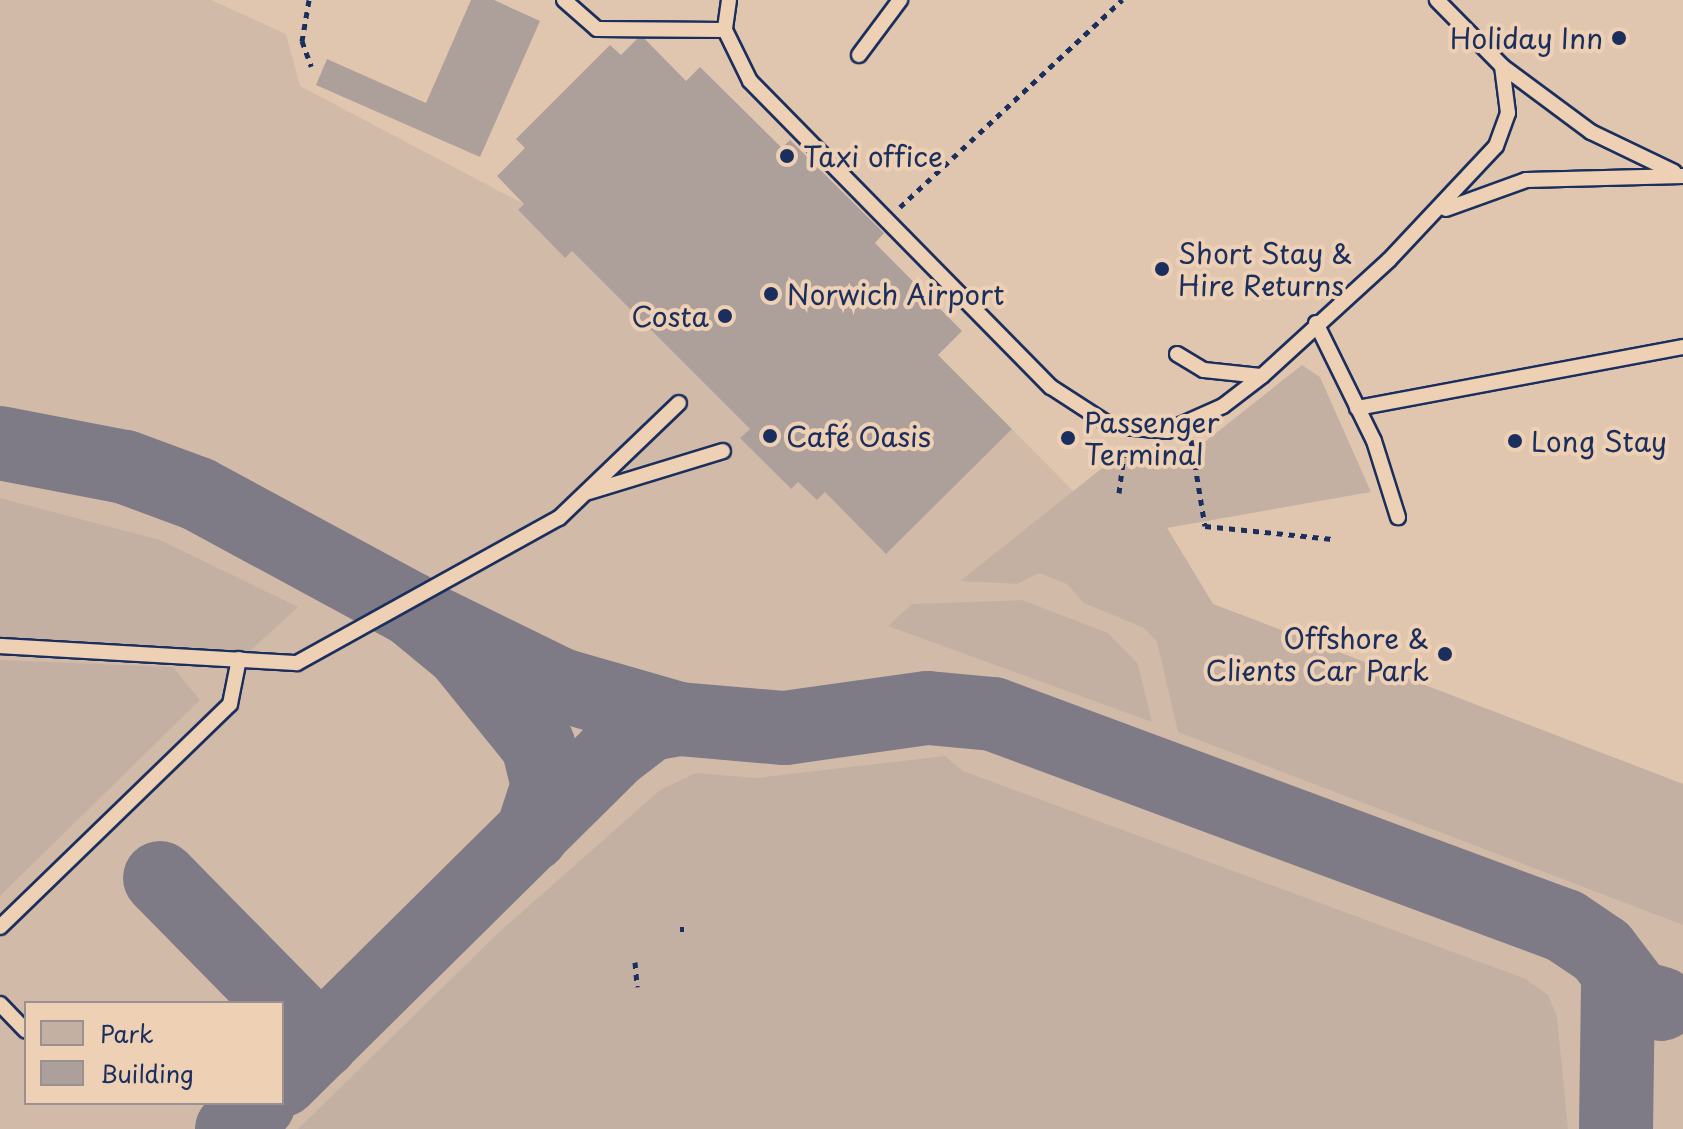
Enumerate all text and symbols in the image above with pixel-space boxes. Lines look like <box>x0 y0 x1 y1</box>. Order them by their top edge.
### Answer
place label: Holiday Inn <box>1450 21 1603 55</box>
marker: Holiday Inn <box>1610 29 1628 47</box>
place label: Taxi office <box>803 139 943 173</box>
marker: Taxi office <box>778 147 796 165</box>
place label: Short Stay & Hire Returns <box>1178 236 1356 302</box>
marker: Short Stay & Hire Returns <box>1153 260 1171 278</box>
place label: Norwich Airport <box>787 277 1008 311</box>
marker: Norwich Airport <box>762 285 780 303</box>
place label: Costa <box>631 299 709 333</box>
marker: Costa <box>716 307 734 325</box>
place label: Passenger Terminal <box>1084 405 1219 471</box>
place label: Café Oasis <box>786 419 930 453</box>
place label: Long Stay <box>1531 424 1666 458</box>
marker: Café Oasis <box>761 427 779 445</box>
marker: Passenger Terminal <box>1059 429 1077 447</box>
marker: Long Stay <box>1506 432 1524 450</box>
place label: Offshore & Clients Car Park <box>1206 621 1429 687</box>
marker: Offshore & Clients Car Park <box>1436 645 1454 663</box>
legend <box>24 1001 284 1105</box>
text: Park <box>100 1015 154 1051</box>
text: Building <box>100 1055 194 1091</box>

